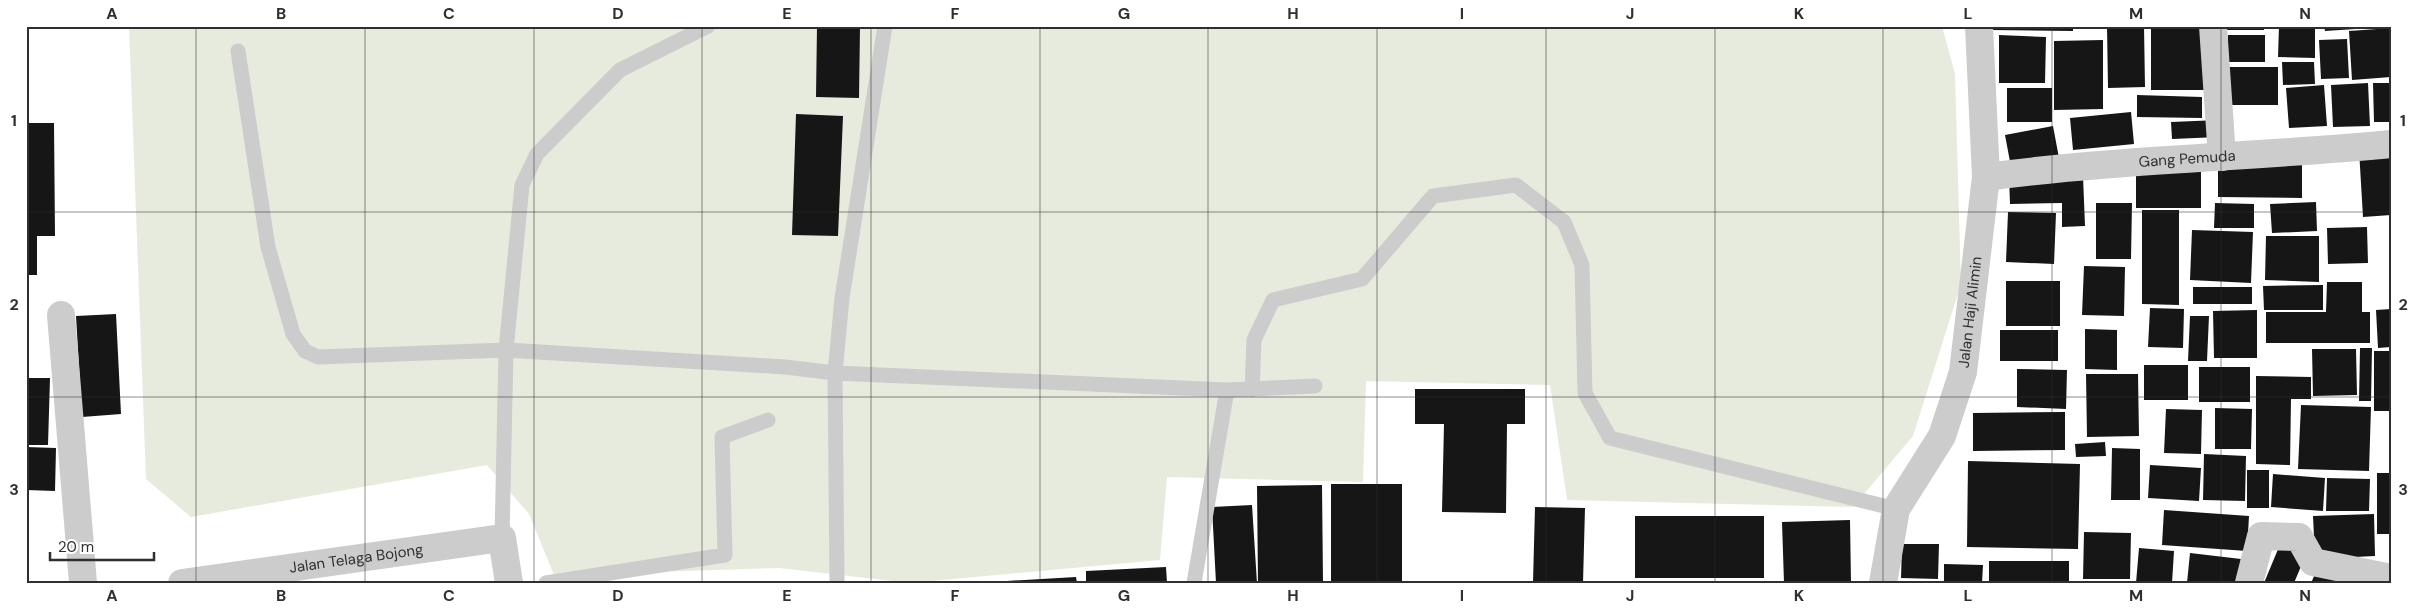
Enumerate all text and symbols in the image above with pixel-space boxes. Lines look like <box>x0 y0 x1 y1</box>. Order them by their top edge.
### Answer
text: A <box>106 3 118 24</box>
text: B <box>276 3 286 24</box>
text: C <box>443 3 455 24</box>
text: D <box>612 3 624 24</box>
text: E <box>782 3 792 24</box>
text: F <box>951 3 960 24</box>
text: G <box>1118 3 1130 24</box>
text: H <box>1287 3 1299 24</box>
text: I <box>1460 3 1464 24</box>
text: J <box>1626 3 1634 24</box>
text: K <box>1794 3 1805 24</box>
text: L <box>1964 3 1973 24</box>
text: M <box>2129 3 2143 24</box>
text: N <box>2299 3 2311 24</box>
text: 1 <box>11 110 17 131</box>
text: 1 <box>2400 110 2406 131</box>
street label: Gang Pemuda <box>2138 146 2236 172</box>
street label: Jalan Haji Alimin <box>1954 255 1987 369</box>
text: 2 <box>9 294 19 315</box>
text: 2 <box>2398 294 2408 315</box>
text: 3 <box>9 479 19 500</box>
text: 3 <box>2398 479 2408 500</box>
scale bar <box>50 529 154 561</box>
text: 20 m <box>58 537 94 557</box>
street label: Jalan Telaga Bojong <box>288 539 425 578</box>
text: A <box>106 585 118 606</box>
text: B <box>276 585 286 606</box>
text: C <box>443 585 455 606</box>
text: D <box>612 585 624 606</box>
text: E <box>782 585 792 606</box>
text: F <box>951 585 960 606</box>
text: G <box>1118 585 1130 606</box>
text: H <box>1287 585 1299 606</box>
text: I <box>1460 585 1464 606</box>
text: J <box>1626 585 1634 606</box>
text: K <box>1794 585 1805 606</box>
text: L <box>1964 585 1973 606</box>
text: M <box>2129 585 2143 606</box>
text: N <box>2299 585 2311 606</box>

